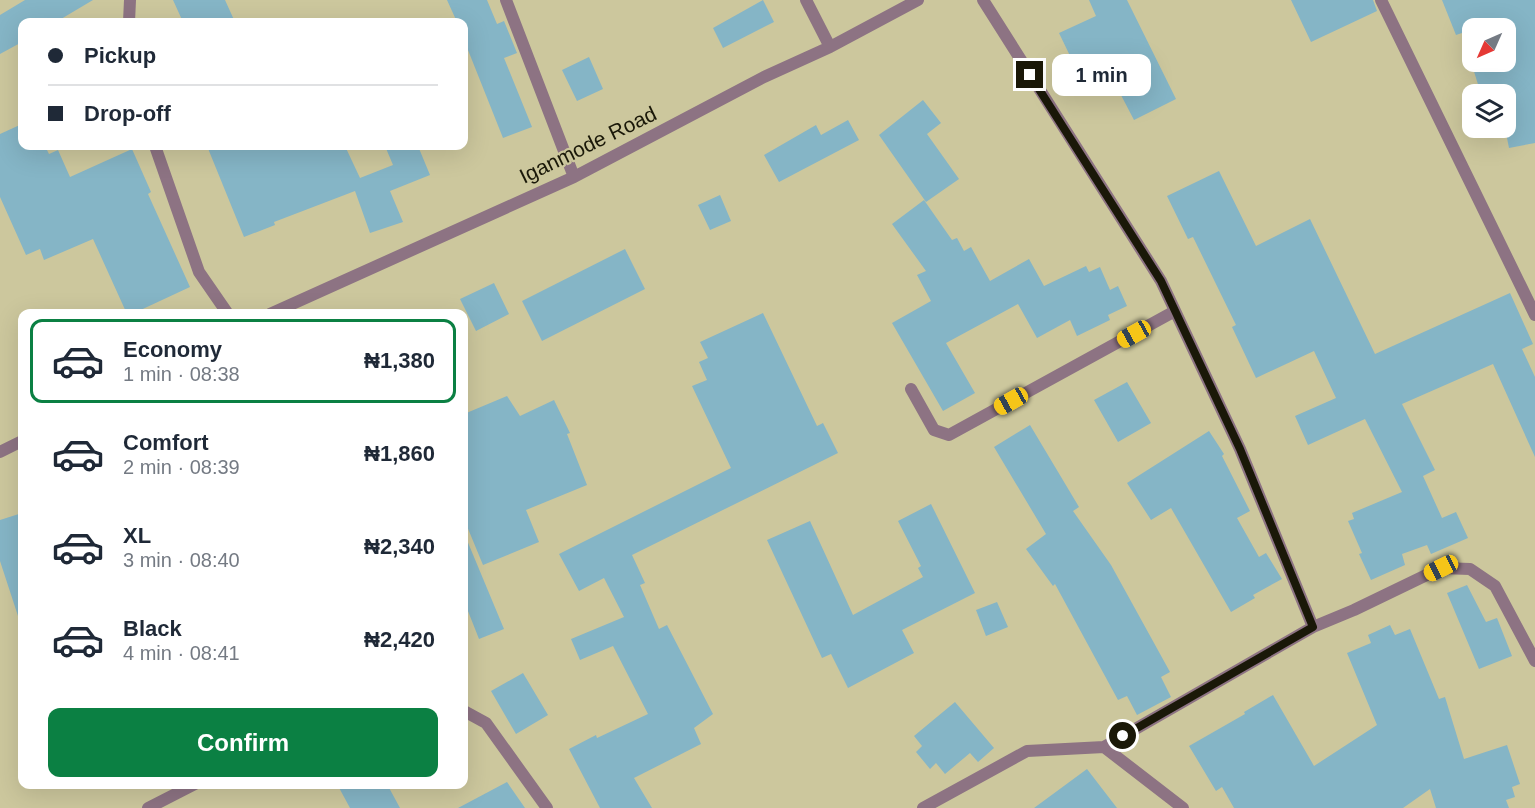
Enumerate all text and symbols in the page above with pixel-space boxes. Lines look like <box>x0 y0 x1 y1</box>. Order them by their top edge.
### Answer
north arrow <box>1462 18 1516 72</box>
map controls <box>1462 18 1516 138</box>
text: Pickup <box>84 43 156 68</box>
callout: 1 min <box>1051 54 1150 96</box>
route end <box>1016 61 1043 88</box>
text: 1 min <box>1075 64 1128 86</box>
button: layers <box>1462 84 1516 138</box>
text: Drop-off <box>84 101 171 126</box>
street label: Iganmode Road <box>516 101 660 188</box>
car <box>1114 317 1154 351</box>
icon: car <box>51 334 105 388</box>
text: Economy <box>123 337 222 362</box>
text: ₦1,380 <box>364 348 435 373</box>
text: 1 min · 08:38 <box>123 363 240 385</box>
car <box>991 384 1031 418</box>
icon: car <box>51 427 105 481</box>
text: Comfort <box>123 430 209 455</box>
text: ₦1,860 <box>364 441 435 466</box>
text: 2 min · 08:39 <box>123 456 240 478</box>
icon: car <box>51 520 105 574</box>
text: XL <box>123 523 151 548</box>
text: ₦2,340 <box>364 534 435 559</box>
text: 3 min · 08:40 <box>123 549 240 571</box>
car <box>1421 552 1461 584</box>
icon: car <box>51 613 105 667</box>
text: Black <box>123 616 182 641</box>
text: ₦2,420 <box>364 627 435 652</box>
text: 4 min · 08:41 <box>123 642 240 664</box>
button: Confirm <box>48 708 438 777</box>
route start <box>1109 722 1136 749</box>

